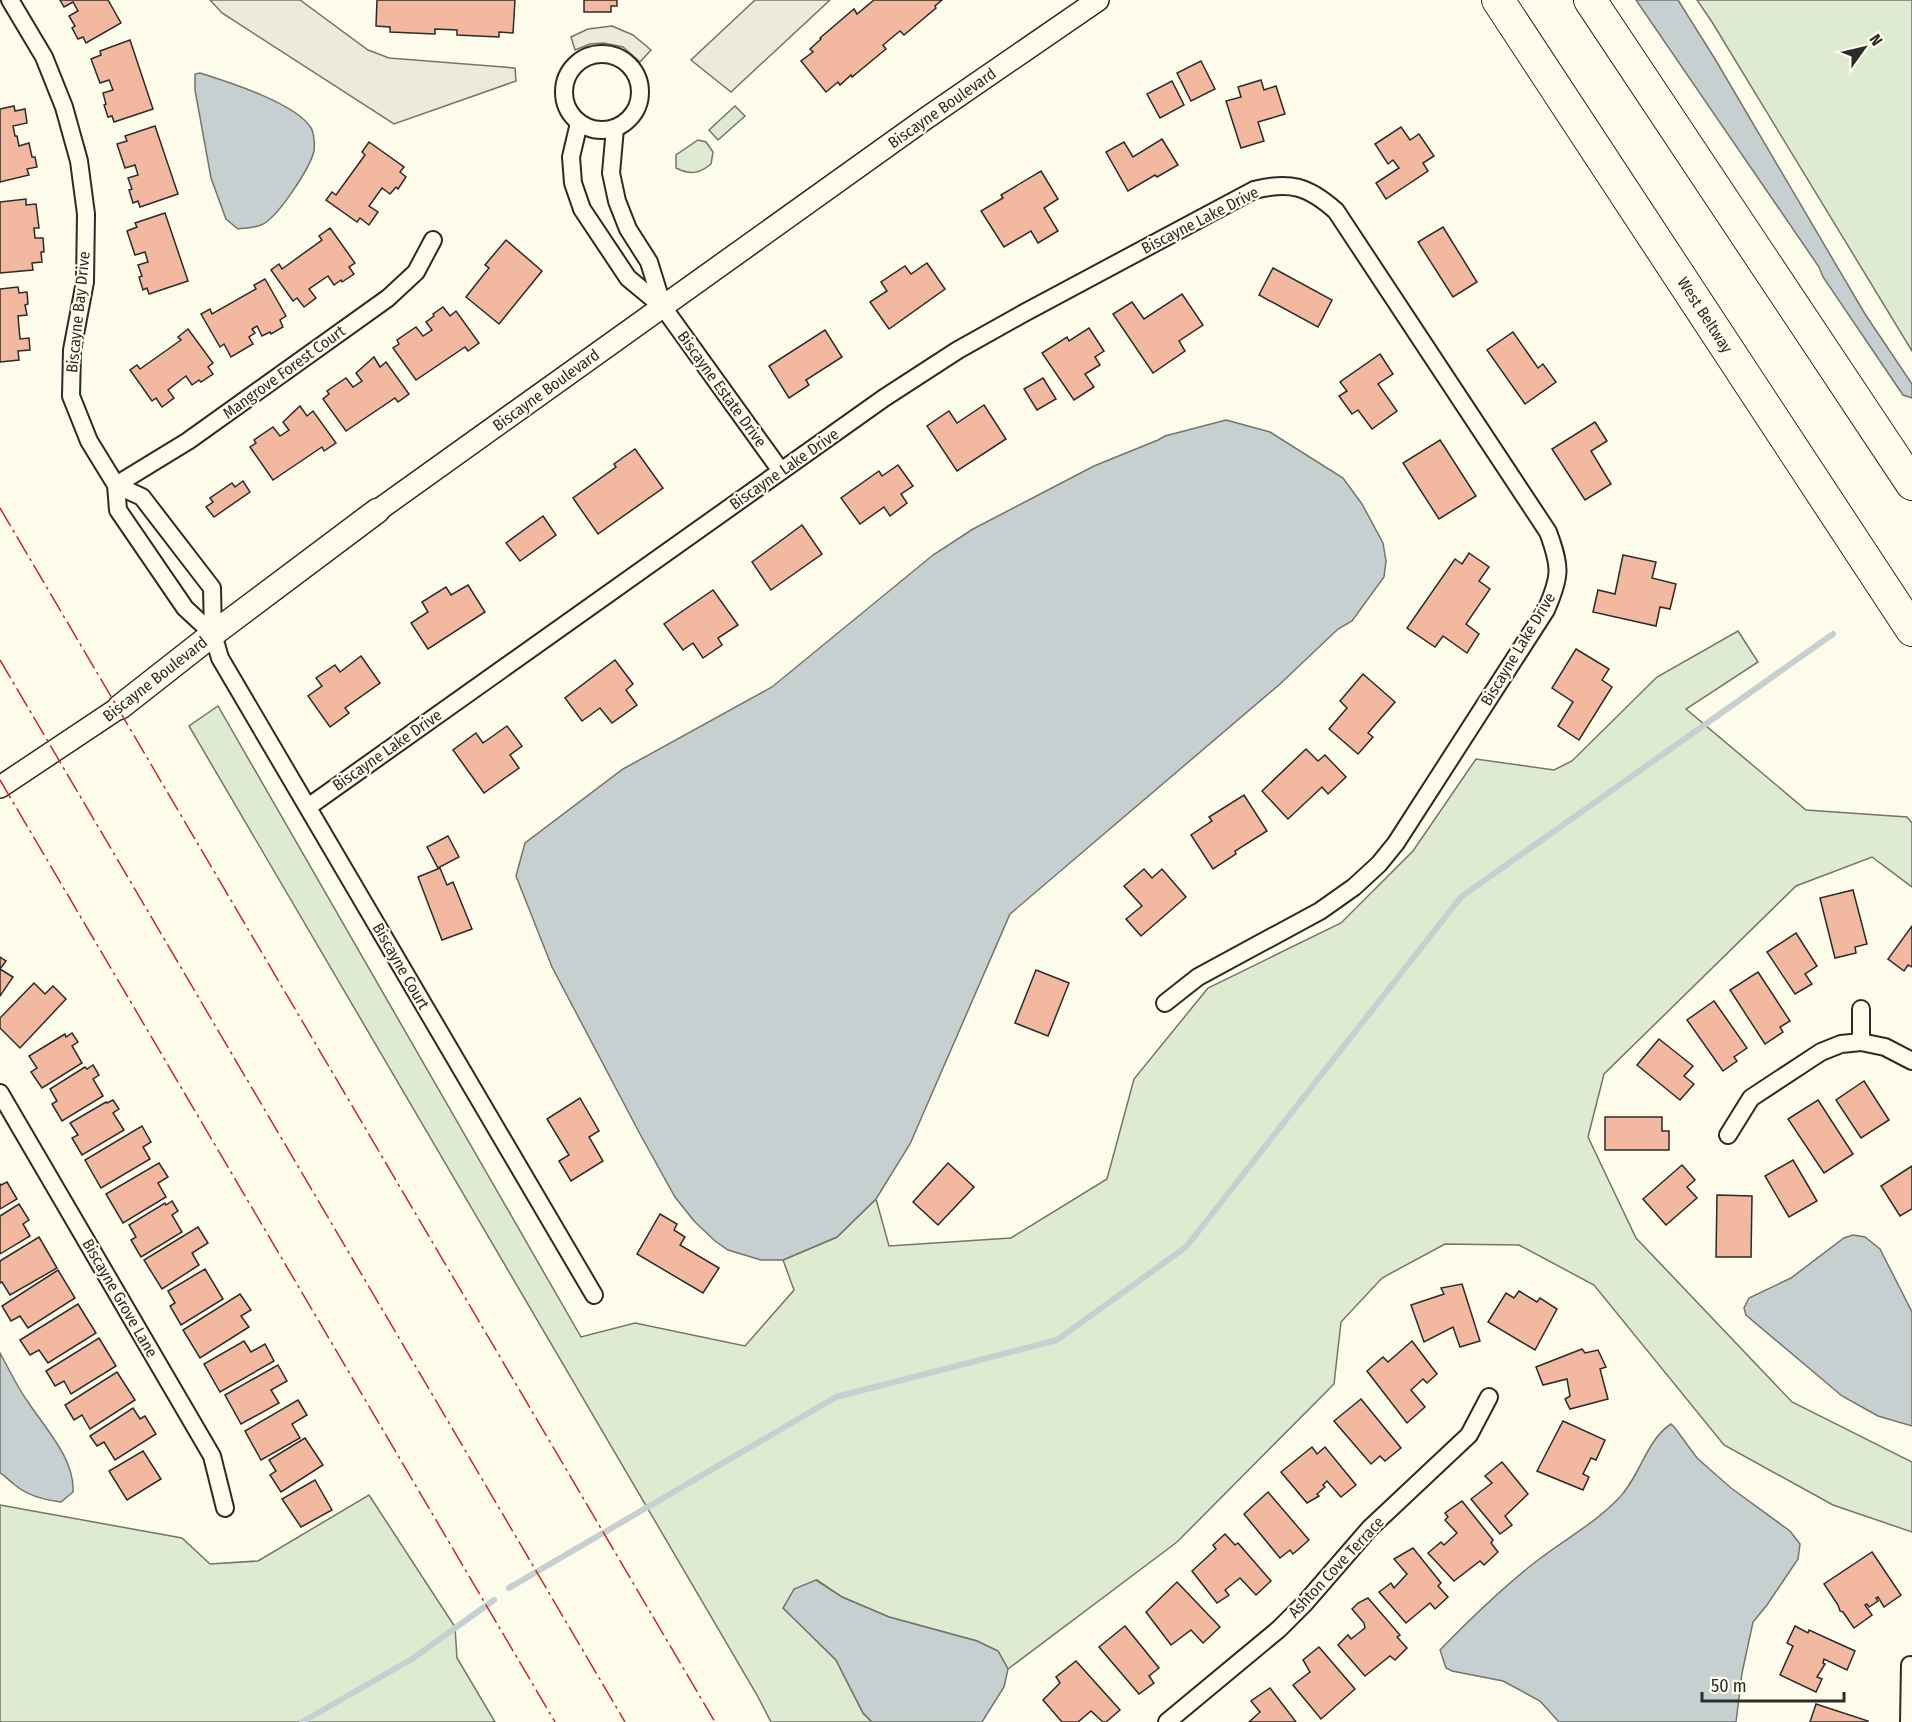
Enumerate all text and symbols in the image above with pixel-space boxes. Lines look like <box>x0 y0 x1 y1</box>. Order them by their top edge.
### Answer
north arrow <box>1834 18 1894 78</box>
text: N <box>1865 31 1887 49</box>
street label: Biscayne Boulevard <box>884 64 1000 152</box>
street label: Biscayne Lake Drive <box>1138 182 1262 258</box>
street label: Biscayne Bay Drive <box>62 250 94 374</box>
street label: West Beltway <box>1673 273 1737 357</box>
street label: Mangrove Forest Court <box>219 321 349 423</box>
street label: Biscayne Estate Drive <box>673 327 771 451</box>
street label: Biscayne Boulevard <box>489 345 603 435</box>
street label: Biscayne Lake Drive <box>726 424 842 514</box>
street label: Biscayne Lake Drive <box>1477 589 1559 709</box>
street label: Biscayne Boulevard <box>99 632 211 726</box>
street label: Biscayne Lake Drive <box>329 705 445 795</box>
street label: Biscayne Court <box>369 919 434 1013</box>
street label: Biscayne Grove Lane <box>78 1235 162 1361</box>
street label: Ashton Cove Terrace <box>1284 1512 1388 1622</box>
scale bar <box>1702 1665 1844 1703</box>
text: 50 m <box>1711 1675 1747 1697</box>

